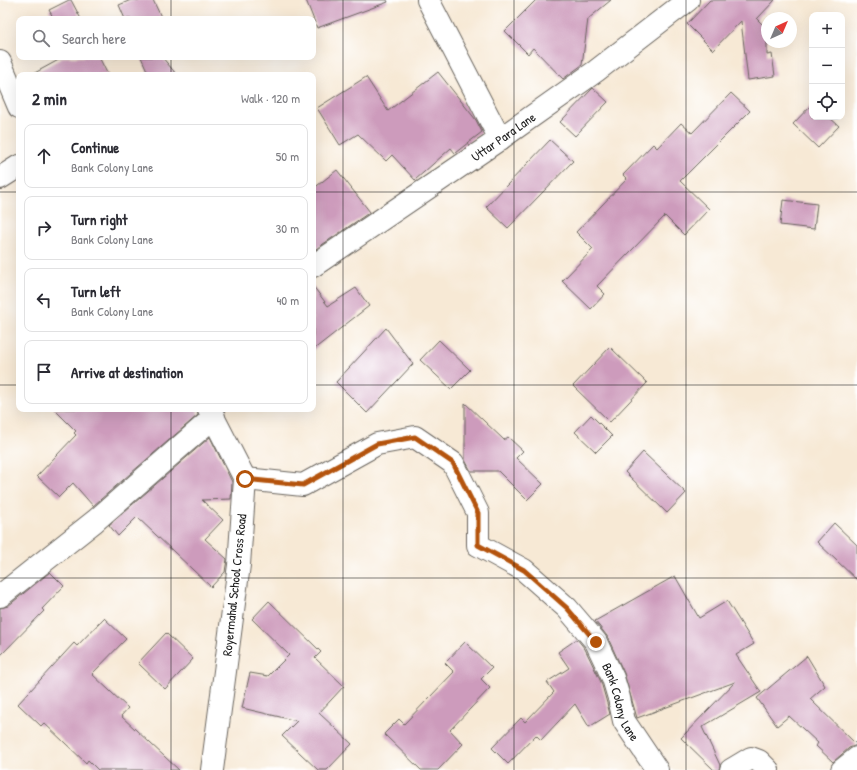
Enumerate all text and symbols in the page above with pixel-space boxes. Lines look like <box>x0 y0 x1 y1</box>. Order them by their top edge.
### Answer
north arrow <box>761 12 797 48</box>
map controls <box>809 12 845 120</box>
button: + <box>809 12 845 48</box>
search box <box>16 16 316 60</box>
icon: search <box>30 27 52 49</box>
text: Search here <box>62 28 126 49</box>
button: − <box>809 48 845 84</box>
button: locate <box>809 84 845 120</box>
text: 2 min <box>32 87 67 110</box>
text: Walk · 120 m <box>241 89 300 107</box>
street label: Uttar Para Lane <box>467 108 539 165</box>
text: Continue <box>71 137 119 158</box>
icon: ahead <box>33 145 55 167</box>
text: 50 m <box>276 147 299 165</box>
text: Bank Colony Lane <box>71 158 153 176</box>
text: Turn right <box>71 209 127 230</box>
icon: right <box>33 217 55 239</box>
text: 30 m <box>276 219 299 237</box>
text: Bank Colony Lane <box>71 230 153 248</box>
text: Turn left <box>71 281 121 302</box>
icon: left <box>33 289 55 311</box>
text: 40 m <box>276 291 299 309</box>
text: Bank Colony Lane <box>71 302 153 320</box>
icon: arrive <box>33 361 55 383</box>
text: Arrive at destination <box>71 362 183 383</box>
route start <box>236 470 254 488</box>
street label: Royermahal School Cross Road <box>218 513 250 657</box>
route end <box>587 633 605 651</box>
street label: Bank Colony Lane <box>598 660 644 744</box>

